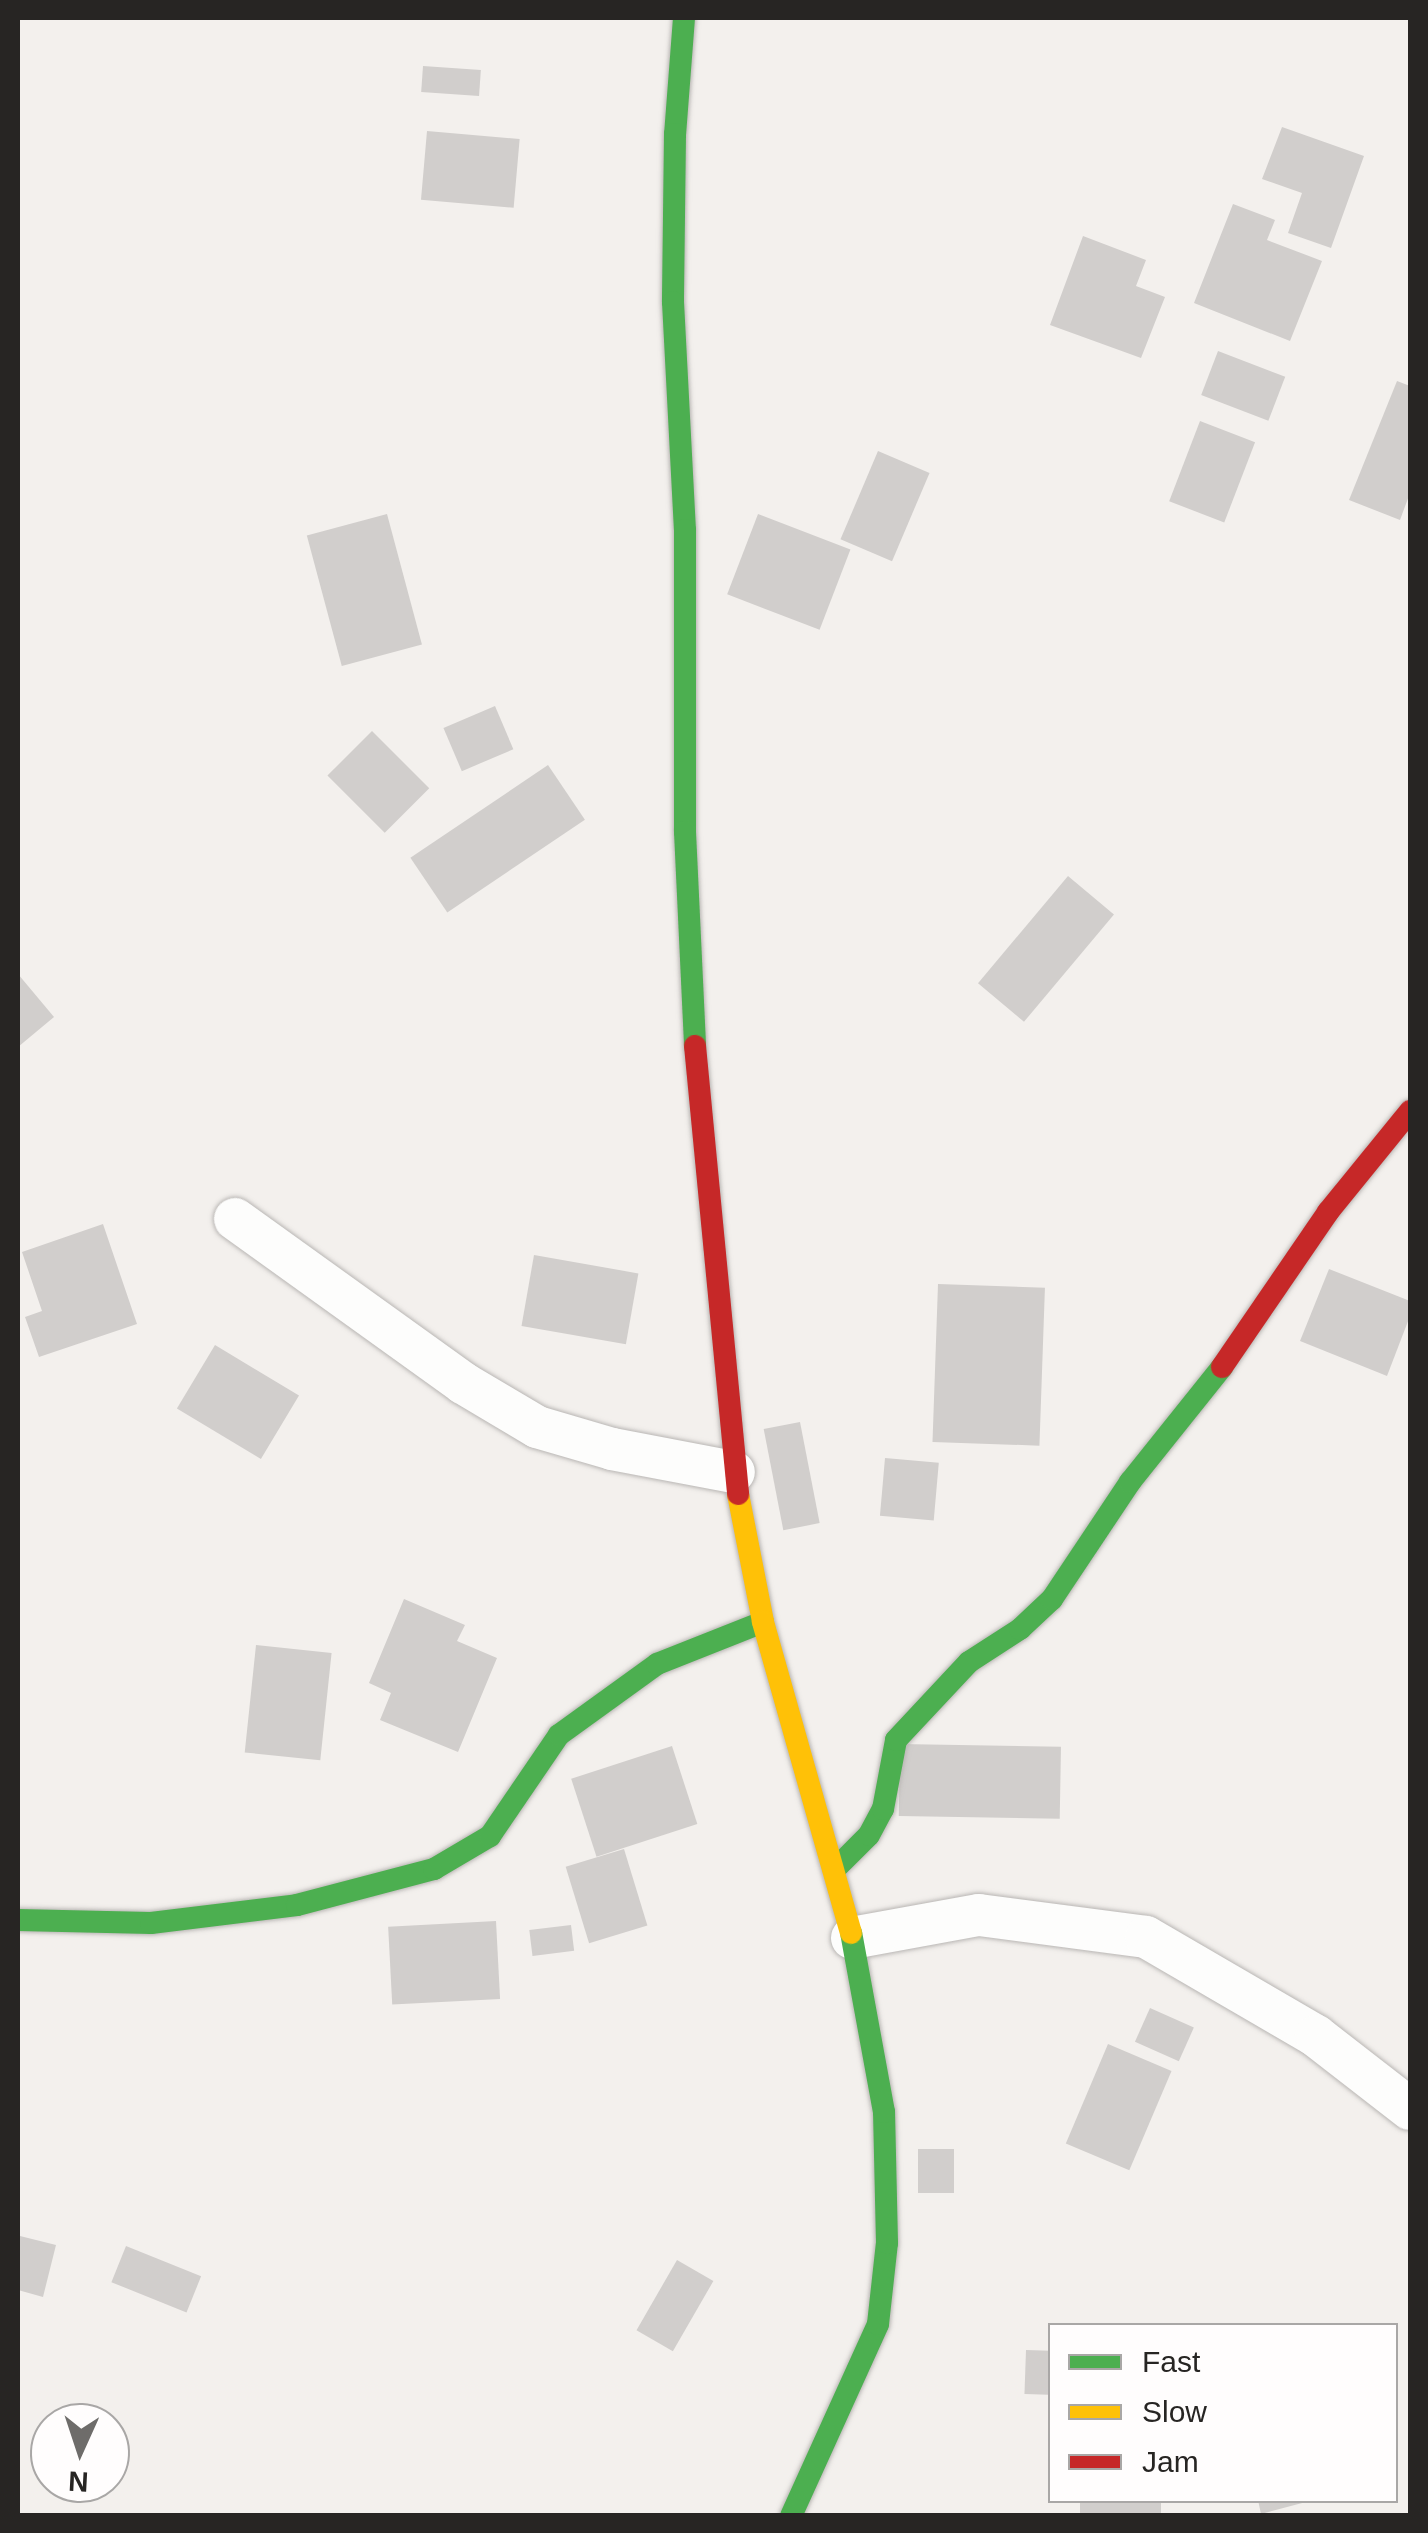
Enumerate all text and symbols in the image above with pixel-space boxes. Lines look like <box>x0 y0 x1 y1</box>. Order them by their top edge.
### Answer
legend <box>1048 2323 1398 2503</box>
text: Fast <box>1142 2345 1200 2378</box>
text: Slow <box>1142 2395 1207 2428</box>
north arrow <box>30 2403 130 2503</box>
text: Jam <box>1142 2445 1199 2478</box>
text: N <box>68 2465 89 2497</box>

